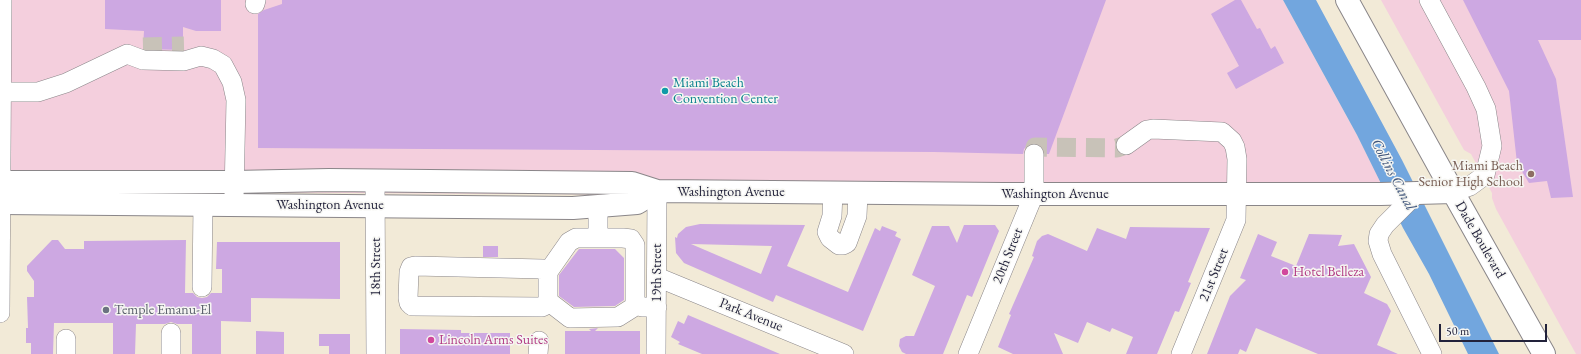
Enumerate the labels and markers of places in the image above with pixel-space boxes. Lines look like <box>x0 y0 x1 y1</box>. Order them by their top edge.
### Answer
place label: Miami Beach Convention Center <box>673 75 778 108</box>
marker: Miami Beach Convention Center <box>660 86 670 96</box>
place label: Miami Beach Senior High School <box>1419 158 1523 190</box>
marker: Miami Beach Senior High School <box>1526 169 1536 179</box>
place label: Hotel Belleza <box>1293 264 1364 280</box>
marker: Hotel Belleza <box>1280 267 1290 277</box>
place label: Temple Emanu-El <box>114 302 211 318</box>
marker: Temple Emanu-El <box>101 305 111 315</box>
place label: Lincoln Arms Suites <box>439 332 548 348</box>
marker: Lincoln Arms Suites <box>426 335 436 345</box>

